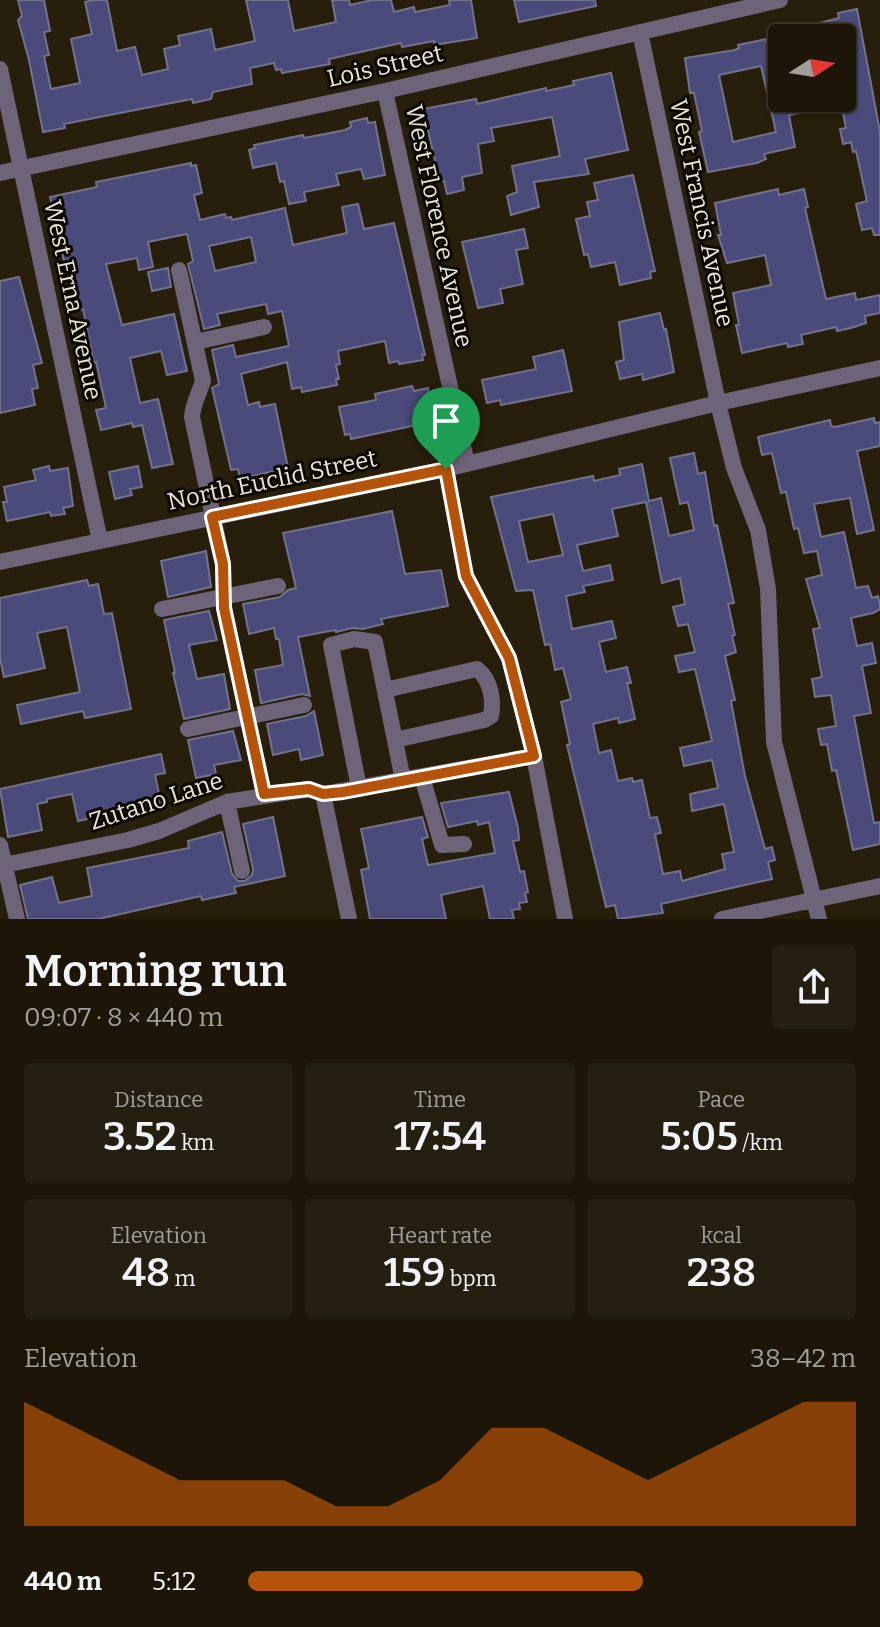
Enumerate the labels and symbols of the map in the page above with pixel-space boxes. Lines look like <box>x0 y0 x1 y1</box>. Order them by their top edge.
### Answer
north arrow <box>768 24 856 112</box>
street label: Lois Street <box>324 39 446 93</box>
street label: West Francis Avenue <box>664 97 740 329</box>
street label: West Florence Avenue <box>400 102 478 350</box>
street label: West Erna Avenue <box>38 198 108 402</box>
pin <box>412 387 480 469</box>
street label: North Euclid Street <box>165 444 380 516</box>
street label: Zutano Lane <box>86 766 226 836</box>

